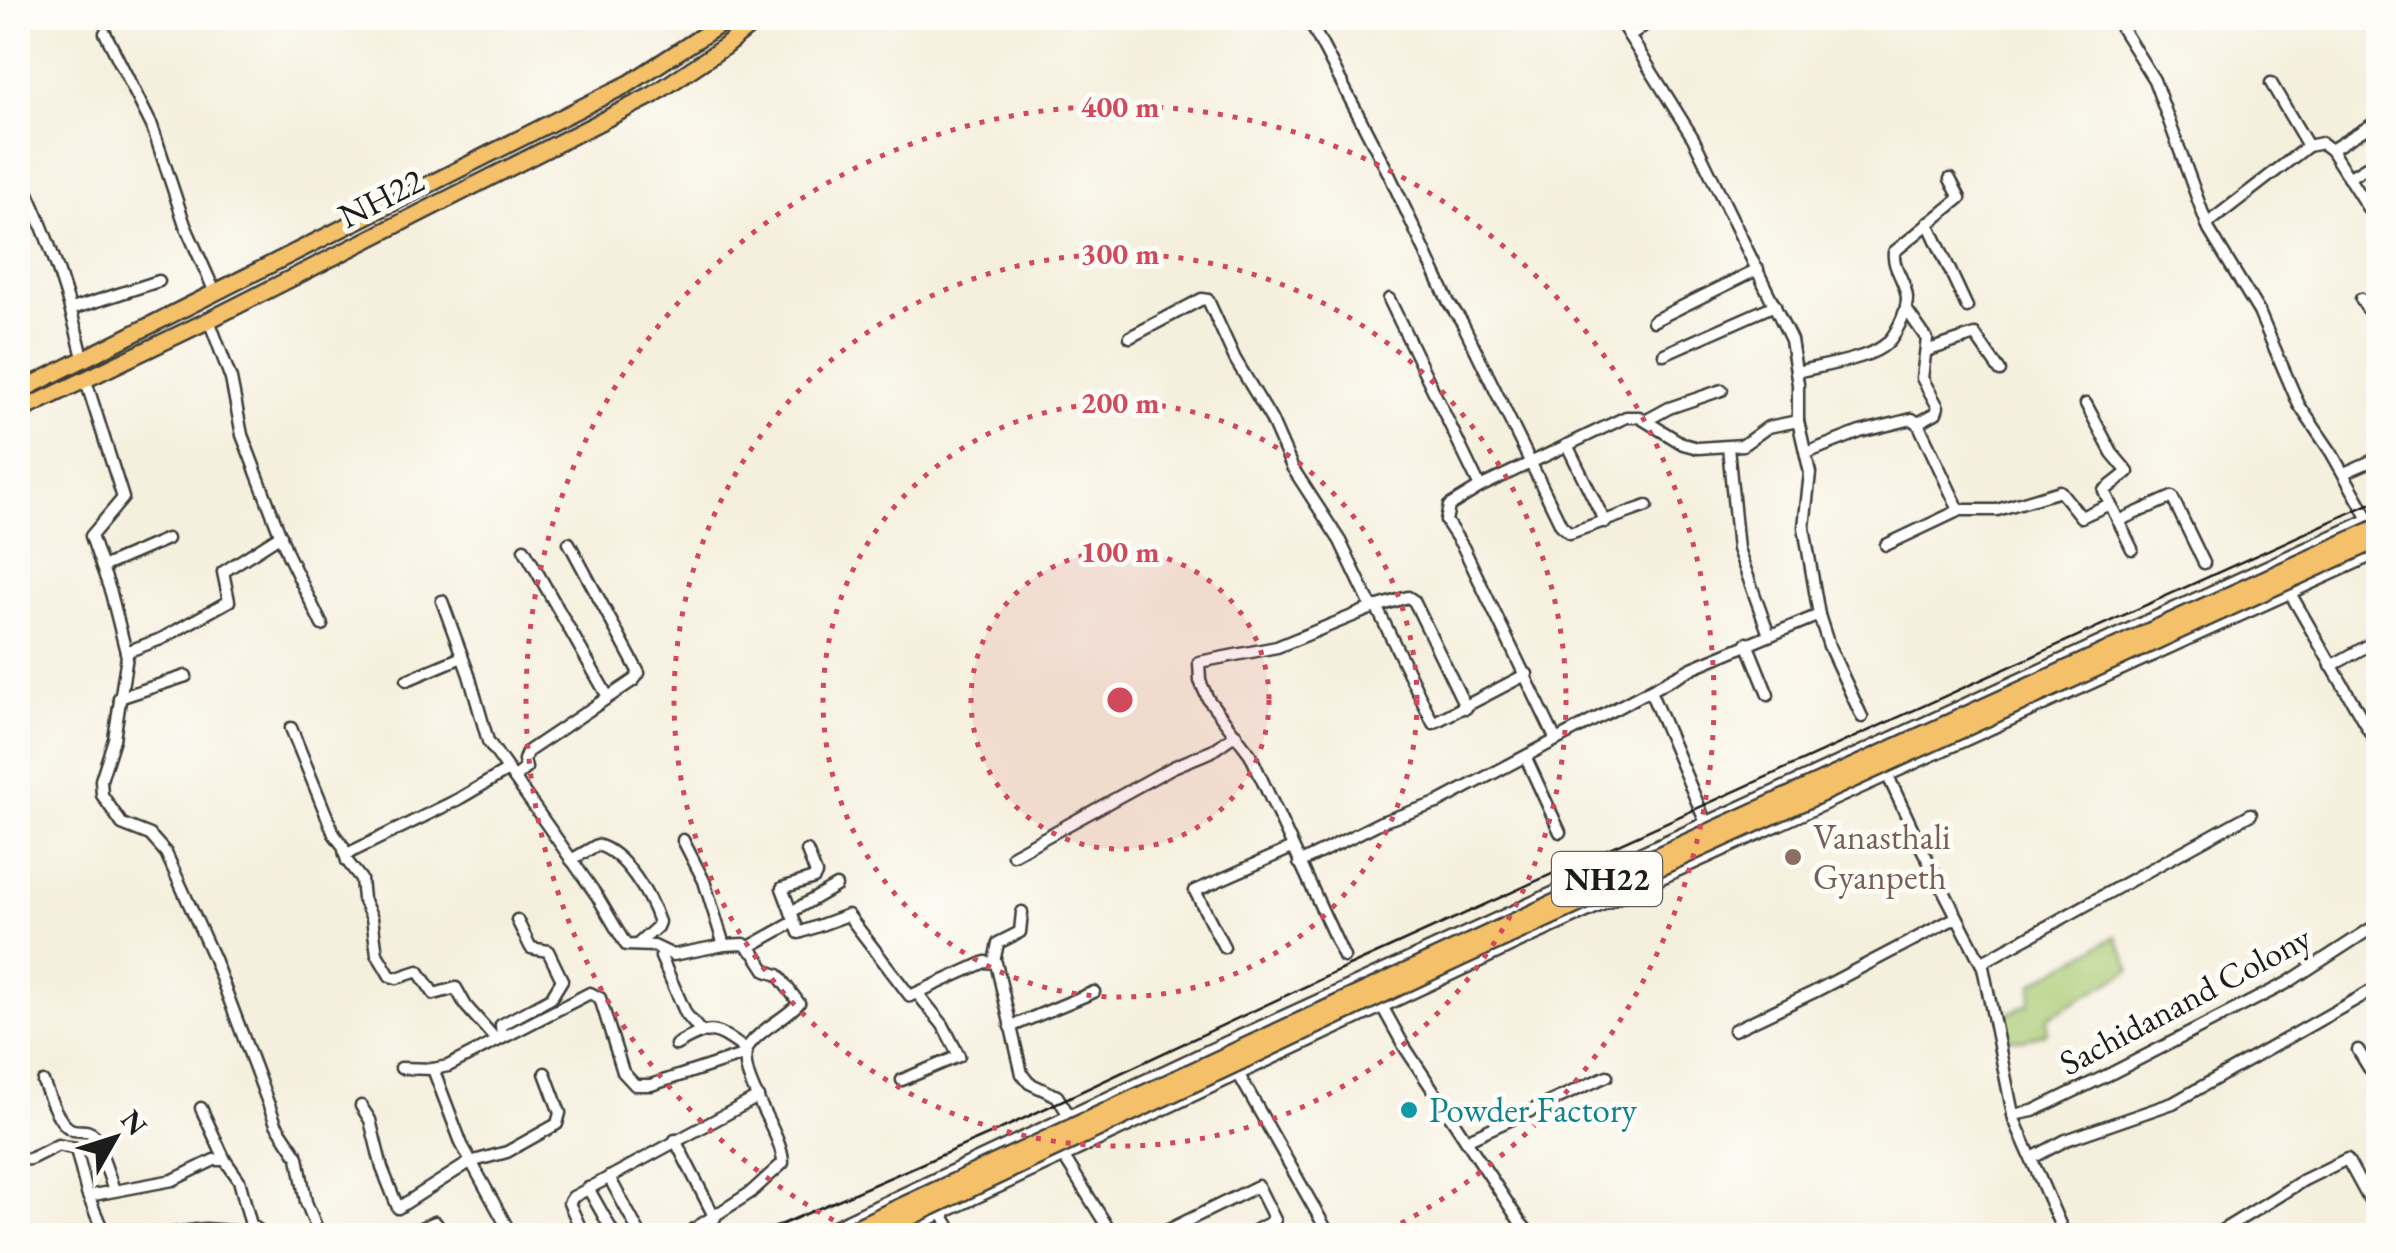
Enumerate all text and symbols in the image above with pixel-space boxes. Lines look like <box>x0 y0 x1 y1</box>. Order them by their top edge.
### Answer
text: 400 m <box>1081 87 1159 126</box>
street label: NH22 <box>331 157 431 238</box>
text: 300 m <box>1081 234 1159 273</box>
text: 200 m <box>1081 383 1159 422</box>
text: 100 m <box>1081 532 1159 571</box>
centre of rings <box>1102 682 1138 718</box>
place label: Vanasthali Gyanpeth <box>1813 814 1951 899</box>
marker: Vanasthali Gyanpeth <box>1782 846 1804 868</box>
road number: NH22 <box>1552 852 1662 906</box>
street label: Sachidanand Colony <box>2051 914 2319 1085</box>
place label: Powder Factory <box>1429 1087 1638 1132</box>
north arrow <box>65 1088 165 1188</box>
marker: Powder Factory <box>1398 1099 1420 1121</box>
text: N <box>113 1102 156 1143</box>

